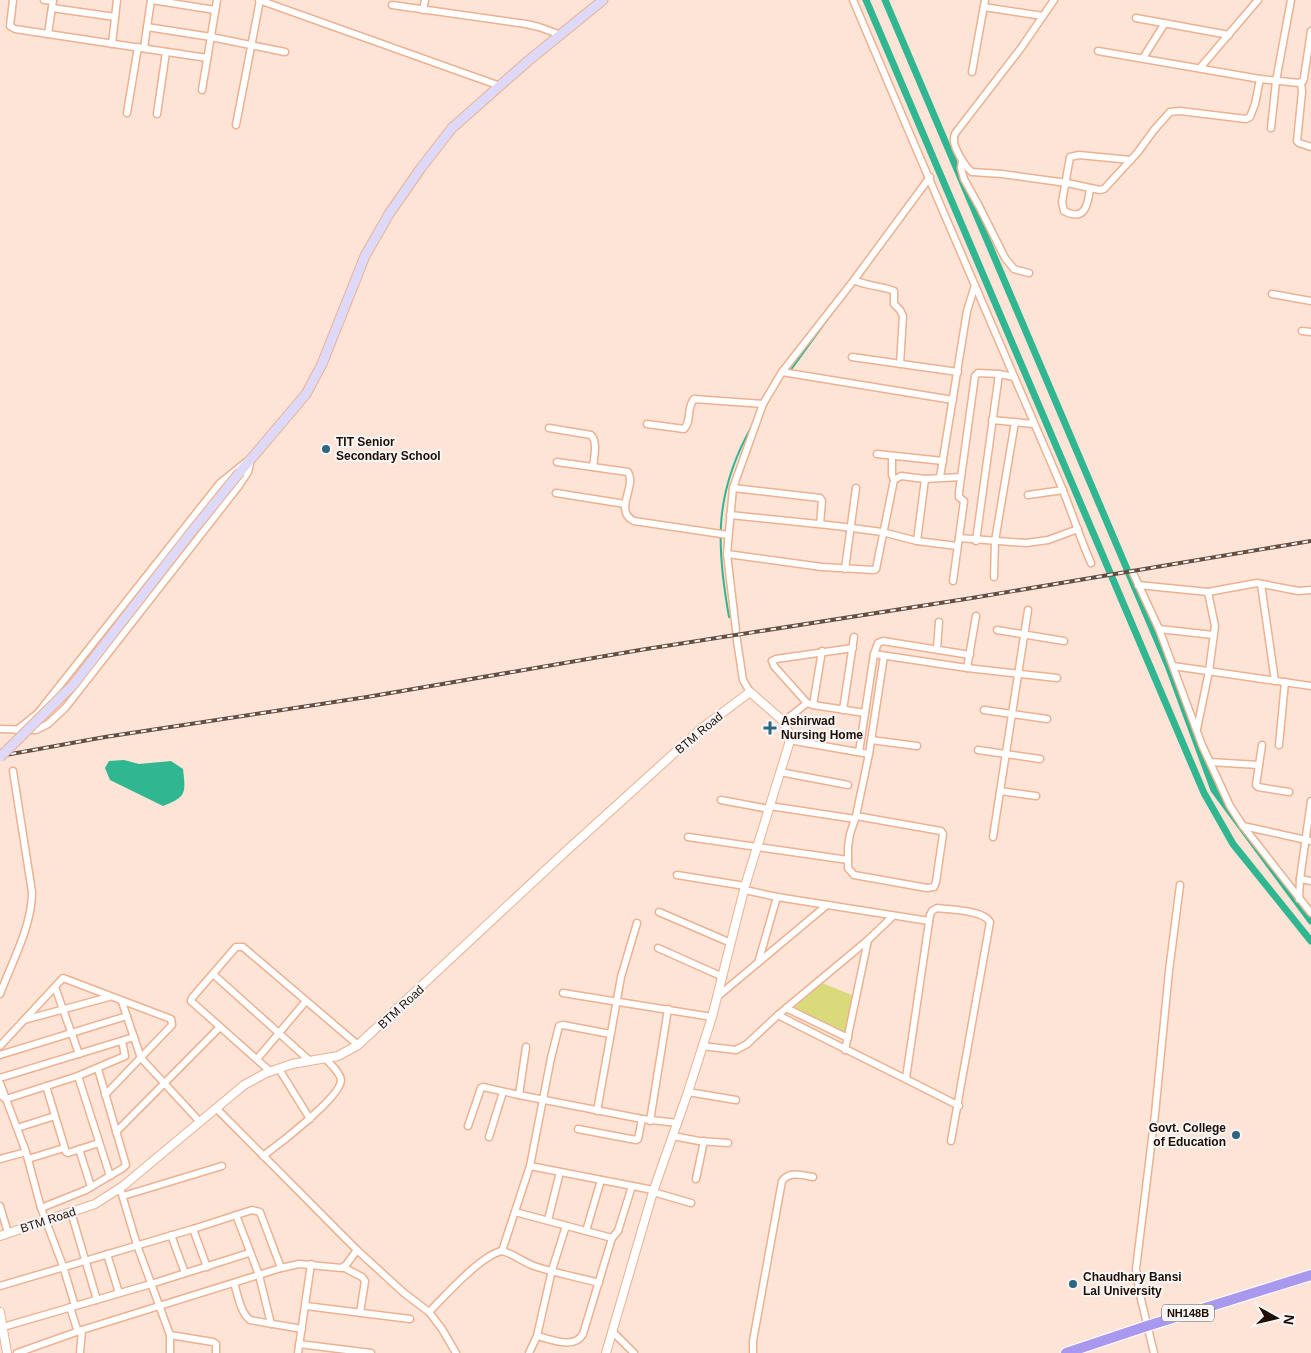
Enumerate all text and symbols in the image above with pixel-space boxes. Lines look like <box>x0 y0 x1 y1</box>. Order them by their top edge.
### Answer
place label: TIT Senior Secondary School <box>336 435 441 463</box>
marker: TIT Senior Secondary School <box>320 443 332 455</box>
street label: BTM Road <box>673 709 725 757</box>
place label: Ashirwad Nursing Home <box>781 714 863 742</box>
marker: Ashirwad Nursing Home <box>763 721 777 735</box>
street label: BTM Road <box>375 982 427 1032</box>
place label: Govt. College of Education <box>1149 1121 1226 1149</box>
marker: Govt. College of Education <box>1230 1129 1242 1141</box>
street label: BTM Road <box>19 1204 77 1236</box>
place label: Chaudhary Bansi Lal University <box>1083 1270 1182 1298</box>
marker: Chaudhary Bansi Lal University <box>1067 1278 1079 1290</box>
north arrow <box>1251 1293 1301 1343</box>
road number: NH148B <box>1162 1305 1214 1322</box>
text: N <box>1280 1314 1298 1326</box>

